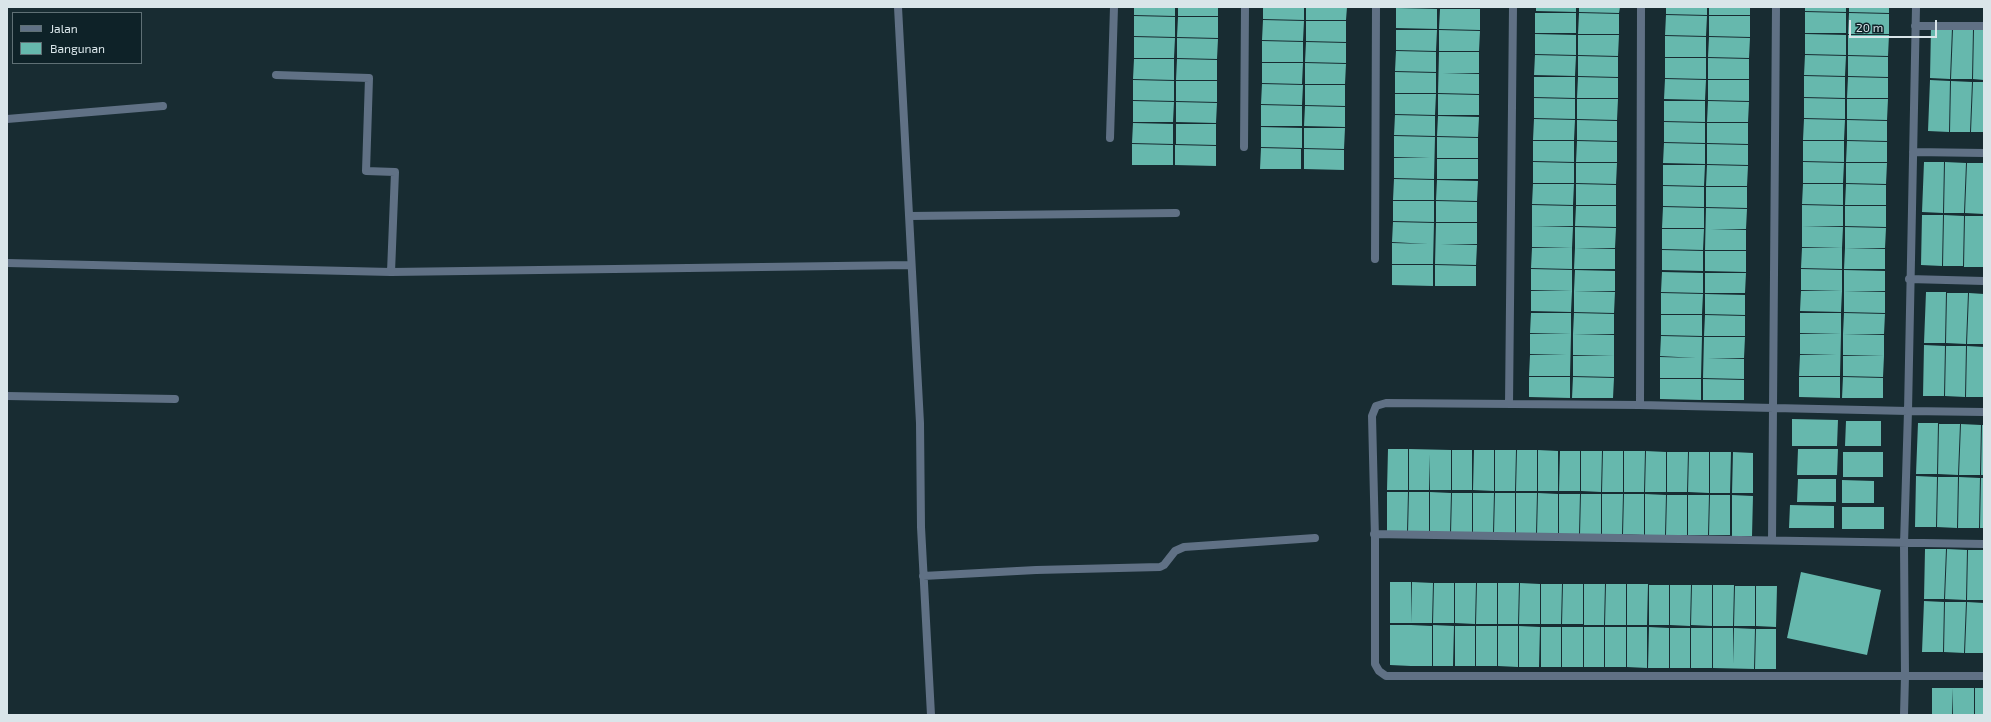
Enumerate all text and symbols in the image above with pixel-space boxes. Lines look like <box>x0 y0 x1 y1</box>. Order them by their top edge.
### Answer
legend <box>12 12 142 64</box>
scale bar <box>1851 12 1939 38</box>
text: 20 m <box>1856 20 1883 34</box>
text: Jalan <box>50 21 78 35</box>
text: Bangunan <box>50 41 105 55</box>

